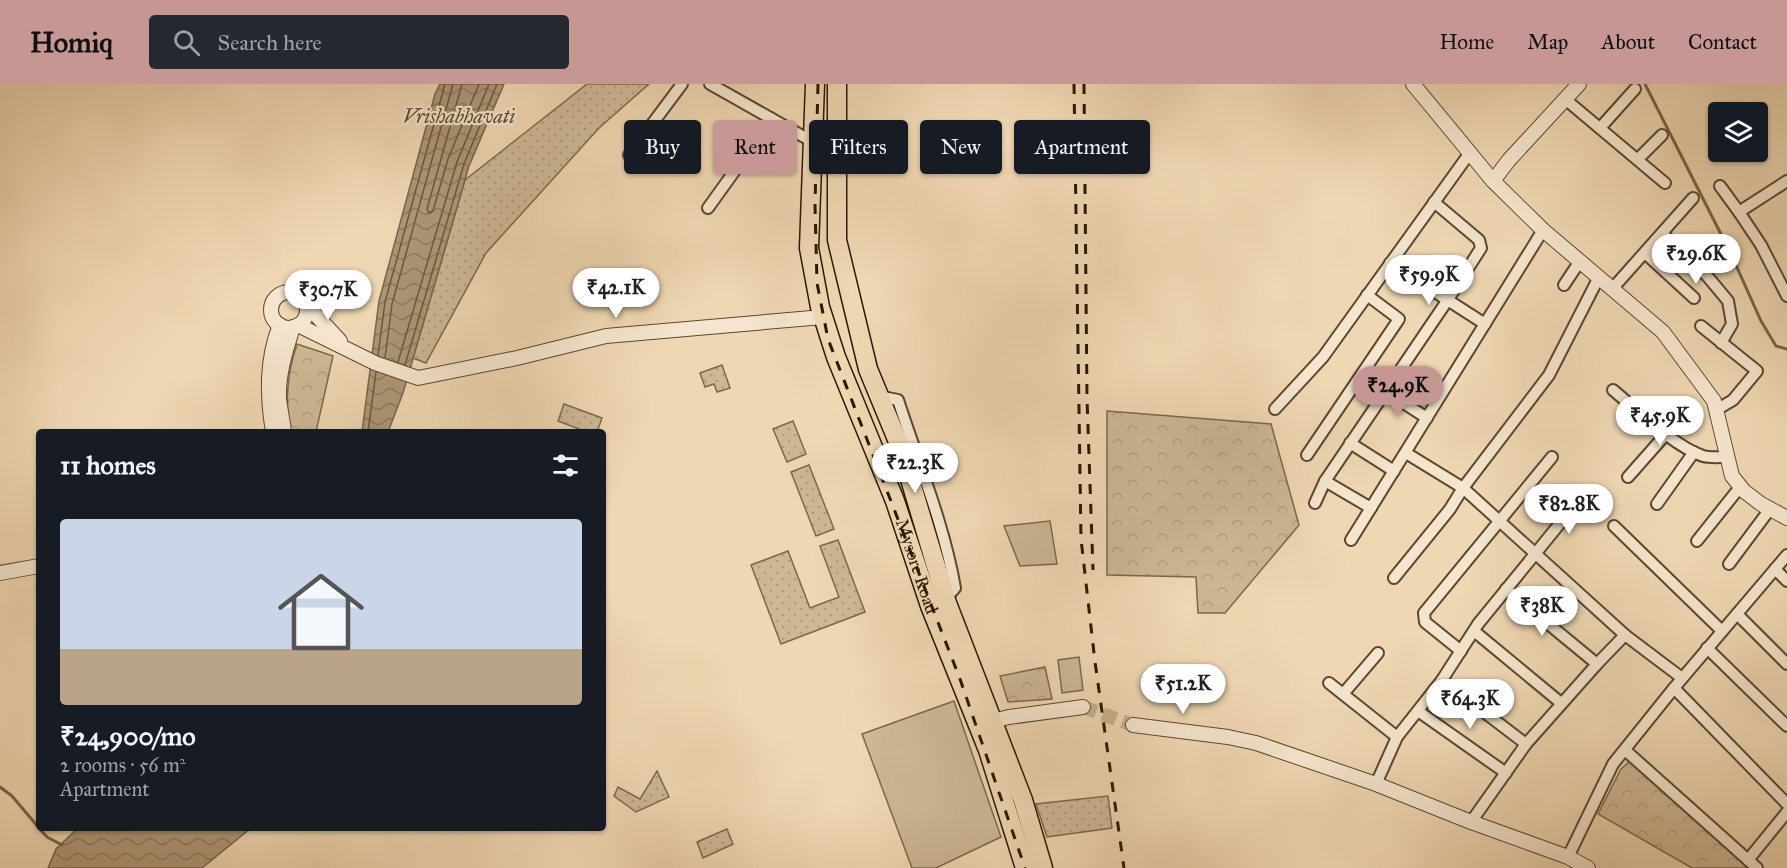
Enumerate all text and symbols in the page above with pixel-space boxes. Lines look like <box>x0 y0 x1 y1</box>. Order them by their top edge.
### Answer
search box <box>149 15 569 69</box>
text: Homiq <box>30 25 113 60</box>
icon: search <box>170 26 203 59</box>
text: Search here <box>218 29 322 56</box>
text: Home <box>1439 29 1494 55</box>
text: Map <box>1527 29 1568 55</box>
text: About <box>1601 29 1655 55</box>
text: Contact <box>1688 29 1757 55</box>
map controls <box>1708 102 1768 162</box>
button: layers <box>1708 102 1768 162</box>
water label: Vrishabhavati <box>403 104 515 128</box>
chip: Buy <box>624 120 701 174</box>
chip: Rent <box>713 120 797 174</box>
chip: Filters <box>809 120 908 174</box>
chip: New <box>920 120 1002 174</box>
chip: Apartment <box>1014 120 1150 174</box>
pin: ₹29.6K <box>1647 234 1745 285</box>
text: ₹29.6K <box>1666 241 1726 265</box>
pin: ₹59.9K <box>1380 255 1478 306</box>
text: ₹59.9K <box>1399 262 1459 286</box>
pin: ₹42.1K <box>567 268 665 319</box>
pin: ₹30.7K <box>279 270 377 321</box>
text: ₹42.1K <box>586 275 646 299</box>
text: ₹30.7K <box>299 277 357 301</box>
pin: ₹24.9K <box>1349 366 1447 417</box>
text: ₹24.9K <box>1367 373 1429 397</box>
pin: ₹45.9K <box>1611 396 1709 447</box>
text: ₹45.9K <box>1630 403 1690 427</box>
pin: ₹22.3K <box>866 443 964 494</box>
text: 11 homes <box>60 449 156 481</box>
icon: filters <box>549 449 582 482</box>
text: ₹22.3K <box>886 450 944 474</box>
pin: ₹82.8K <box>1520 484 1618 535</box>
text: ₹82.8K <box>1538 491 1600 515</box>
street label: Mysore Road <box>891 516 943 617</box>
icon: home <box>267 558 375 666</box>
pin: ₹38K <box>1506 586 1578 637</box>
text: ₹38K <box>1520 593 1564 617</box>
pin: ₹51.2K <box>1134 664 1232 715</box>
text: ₹51.2K <box>1155 671 1211 695</box>
pin: ₹64.3K <box>1421 679 1519 730</box>
text: ₹64.3K <box>1440 686 1500 710</box>
text: ₹24,900/mo <box>60 720 196 752</box>
text: 2 rooms · 56 m² <box>60 753 186 777</box>
text: Apartment <box>60 777 149 801</box>

